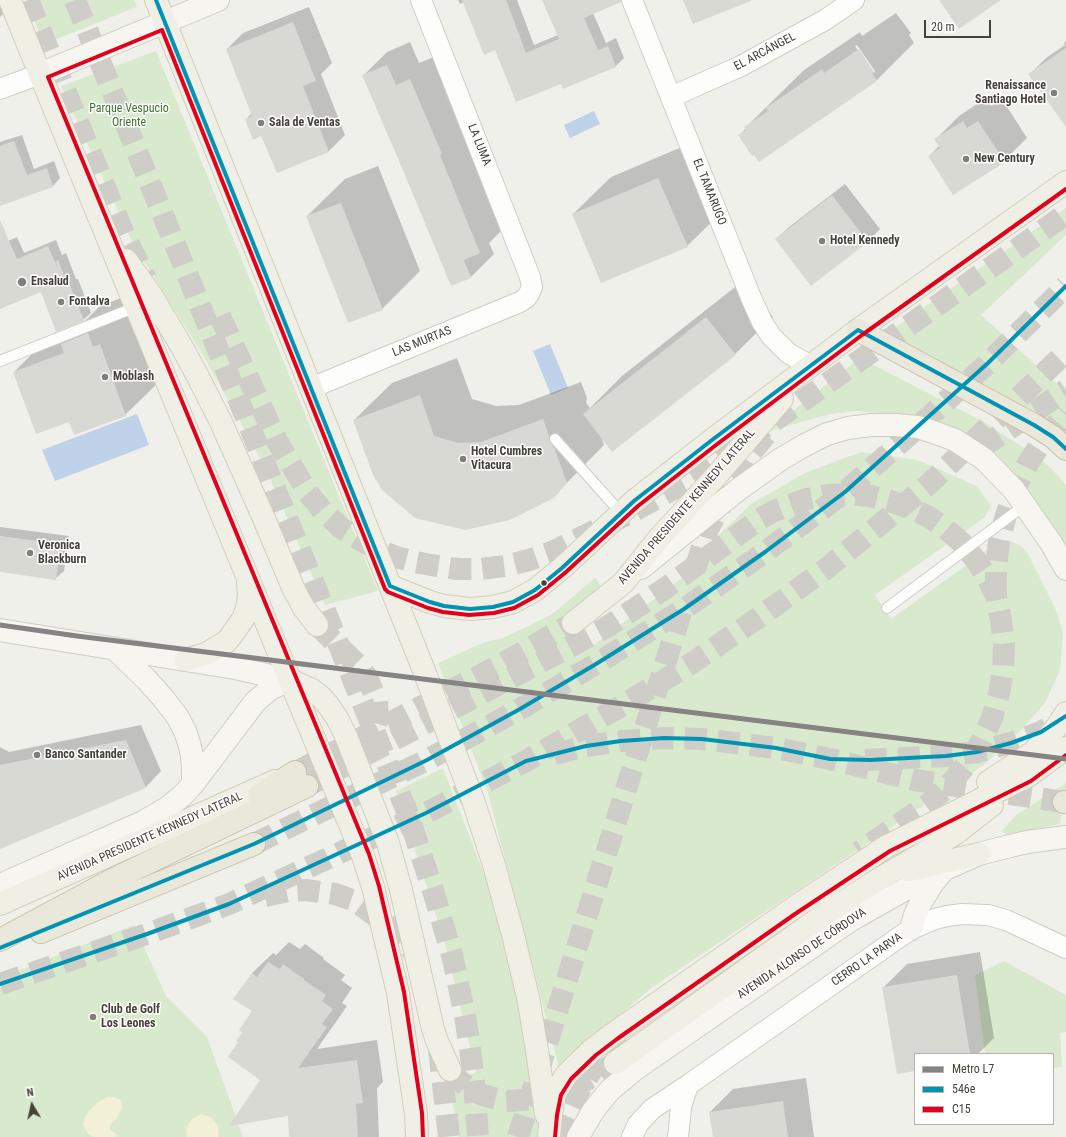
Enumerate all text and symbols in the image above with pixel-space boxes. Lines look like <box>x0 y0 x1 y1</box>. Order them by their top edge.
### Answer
scale bar <box>926 12 993 38</box>
text: 20 m <box>931 20 955 34</box>
street label: EL ARCÁNGEL <box>732 30 798 74</box>
place label: Renaissance Santiago Hotel <box>975 79 1046 107</box>
marker: Renaissance Santiago Hotel <box>1049 88 1059 98</box>
park label: Parque Vespucio Oriente <box>89 102 169 130</box>
place label: Sala de Ventas <box>269 116 340 130</box>
marker: Sala de Ventas <box>256 118 266 128</box>
street label: LA LUMA <box>464 122 494 168</box>
place label: New Century <box>974 152 1035 166</box>
marker: New Century <box>961 154 971 164</box>
street label: EL TAMARUGO <box>689 157 729 227</box>
place label: Hotel Kennedy <box>830 234 900 248</box>
marker: Hotel Kennedy <box>817 236 827 246</box>
place label: Ensalud <box>31 275 69 289</box>
marker: Ensalud <box>16 276 28 288</box>
place label: Fontalva <box>69 295 110 309</box>
marker: Fontalva <box>56 297 66 307</box>
street label: LAS MURTAS <box>390 324 454 360</box>
place label: Moblash <box>113 370 154 384</box>
marker: Moblash <box>100 372 110 382</box>
street label: AVENIDA PRESIDENTE KENNEDY LATERAL <box>616 426 758 588</box>
place label: Hotel Cumbres Vitacura <box>471 445 542 473</box>
marker: Hotel Cumbres Vitacura <box>458 454 468 464</box>
place label: Veronica Blackburn <box>38 539 86 567</box>
marker: Veronica Blackburn <box>25 548 35 558</box>
unlabelled marker <box>539 578 549 588</box>
place label: Banco Santander <box>45 748 126 762</box>
marker: Banco Santander <box>32 750 42 760</box>
street label: AVENIDA PRESIDENTE KENNEDY LATERAL <box>55 789 245 885</box>
street label: AVENIDA ALONSO DE CÓRDOVA <box>735 906 869 1002</box>
street label: CERRO LA PARVA <box>829 930 905 990</box>
place label: Club de Golf Los Leones <box>101 1003 160 1031</box>
marker: Club de Golf Los Leones <box>88 1012 98 1022</box>
legend <box>914 1053 1054 1125</box>
text: Metro L7 <box>952 1062 994 1076</box>
text: 546e <box>952 1082 975 1096</box>
north arrow <box>12 1085 52 1125</box>
text: N <box>26 1086 34 1100</box>
text: C15 <box>952 1102 971 1116</box>

